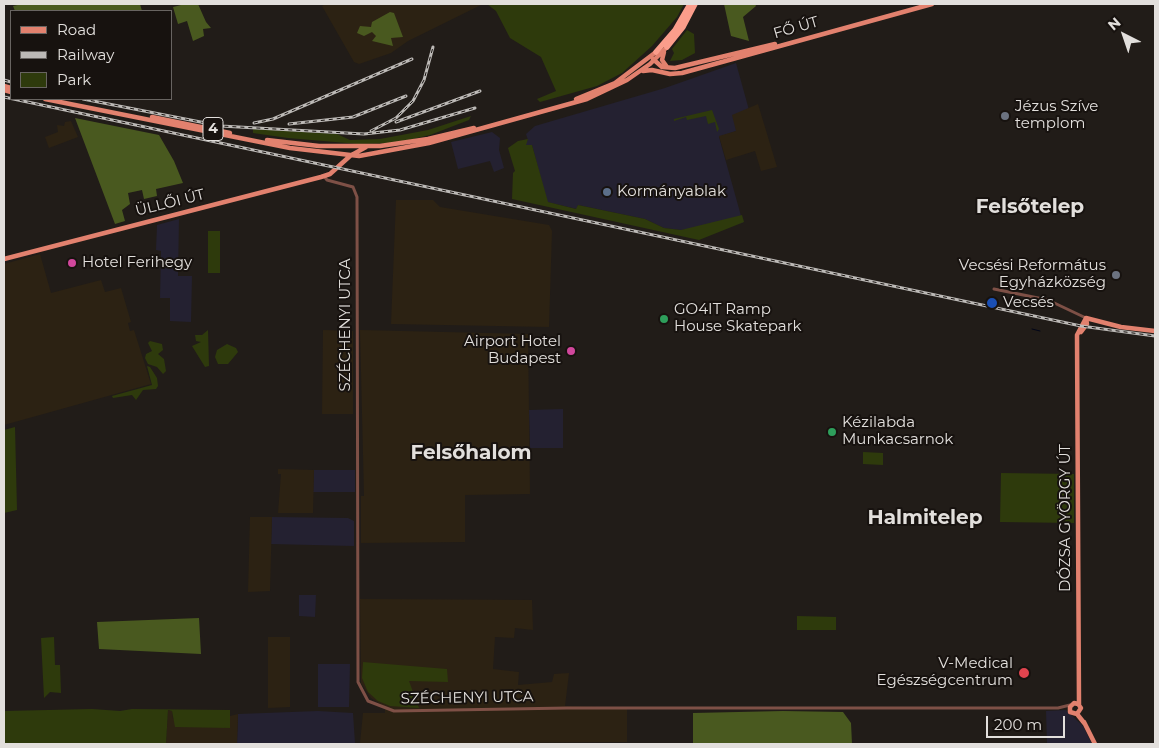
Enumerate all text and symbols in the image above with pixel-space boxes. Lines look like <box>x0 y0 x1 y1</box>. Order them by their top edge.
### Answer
legend <box>10 10 172 100</box>
north arrow <box>1099 10 1149 60</box>
street label: FŐ ÚT <box>771 13 821 43</box>
text: N <box>1104 13 1124 34</box>
text: Road <box>57 20 96 39</box>
text: Railway <box>57 45 114 64</box>
text: Park <box>57 70 91 89</box>
place label: Jézus Szíve templom <box>1015 98 1098 133</box>
marker: Jézus Szíve templom <box>999 110 1011 122</box>
road number: 4 <box>203 118 223 140</box>
place label: Kormányablak <box>617 183 726 201</box>
street label: ÜLLŐI ÚT <box>134 186 206 220</box>
marker: Kormányablak <box>601 186 613 198</box>
district label: Felsőtelep <box>976 195 1084 219</box>
place label: Hotel Ferihegy <box>82 254 192 272</box>
marker: Hotel Ferihegy <box>66 257 78 269</box>
place label: Vecsési Református Egyházközség <box>959 257 1106 292</box>
street label: SZÉCHENYI UTCA <box>337 259 355 391</box>
marker: Vecsési Református Egyházközség <box>1110 269 1122 281</box>
place label: Vecsés <box>1003 294 1054 312</box>
marker: Vecsés <box>985 296 999 310</box>
place label: GO4IT Ramp House Skatepark <box>674 301 802 336</box>
marker: GO4IT Ramp House Skatepark <box>658 313 670 325</box>
place label: Airport Hotel Budapest <box>464 333 561 368</box>
marker: Airport Hotel Budapest <box>565 345 577 357</box>
place label: Kézilabda Munkacsarnok <box>842 414 953 449</box>
marker: Kézilabda Munkacsarnok <box>826 426 838 438</box>
district label: Felsőhalom <box>410 441 532 465</box>
street label: DÓZSA GYÖRGY ÚT <box>1057 444 1075 592</box>
district label: Halmitelep <box>868 506 982 530</box>
place label: V-Medical Egészségcentrum <box>876 655 1013 690</box>
marker: V-Medical Egészségcentrum <box>1017 666 1031 680</box>
street label: SZÉCHENYI UTCA <box>400 688 534 708</box>
scale bar <box>989 706 1068 738</box>
text: 200 m <box>994 715 1042 734</box>

